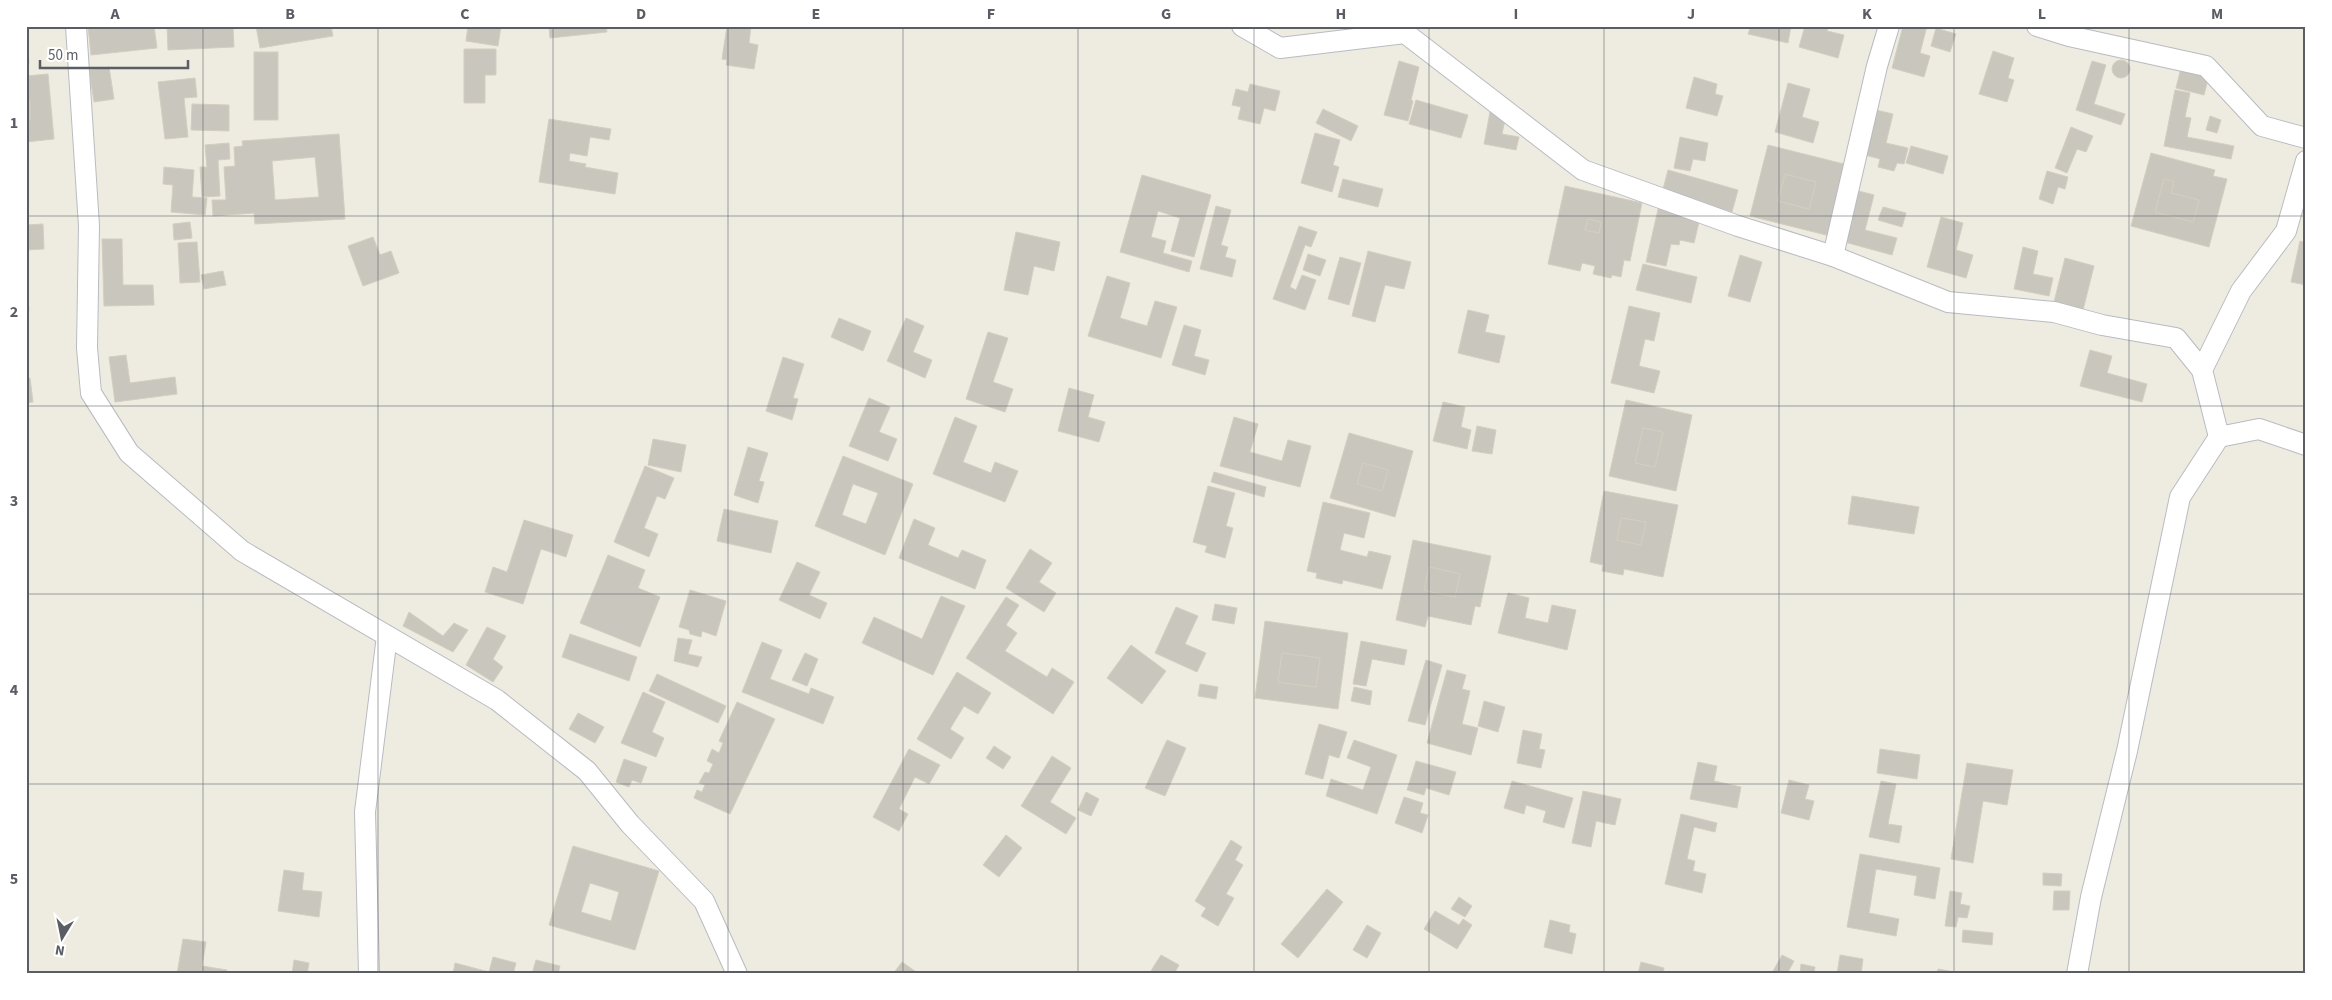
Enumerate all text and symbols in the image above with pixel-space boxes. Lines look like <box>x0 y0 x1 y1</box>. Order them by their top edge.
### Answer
text: A <box>109 3 120 25</box>
text: B <box>285 3 295 25</box>
text: C <box>460 3 470 25</box>
text: D <box>636 3 646 25</box>
text: E <box>812 3 820 25</box>
text: F <box>987 3 995 25</box>
text: G <box>1161 3 1171 25</box>
text: H <box>1336 3 1346 25</box>
text: I <box>1514 3 1518 25</box>
text: J <box>1687 3 1695 25</box>
text: K <box>1862 3 1872 25</box>
text: L <box>2038 3 2046 25</box>
text: M <box>2211 3 2223 25</box>
scale bar <box>40 38 188 70</box>
text: 50 m <box>48 45 78 66</box>
text: 1 <box>10 112 18 134</box>
text: 2 <box>10 301 18 323</box>
text: 3 <box>10 490 18 512</box>
text: 4 <box>10 679 19 701</box>
text: 5 <box>10 868 18 890</box>
north arrow <box>38 912 88 962</box>
text: N <box>54 939 66 960</box>

